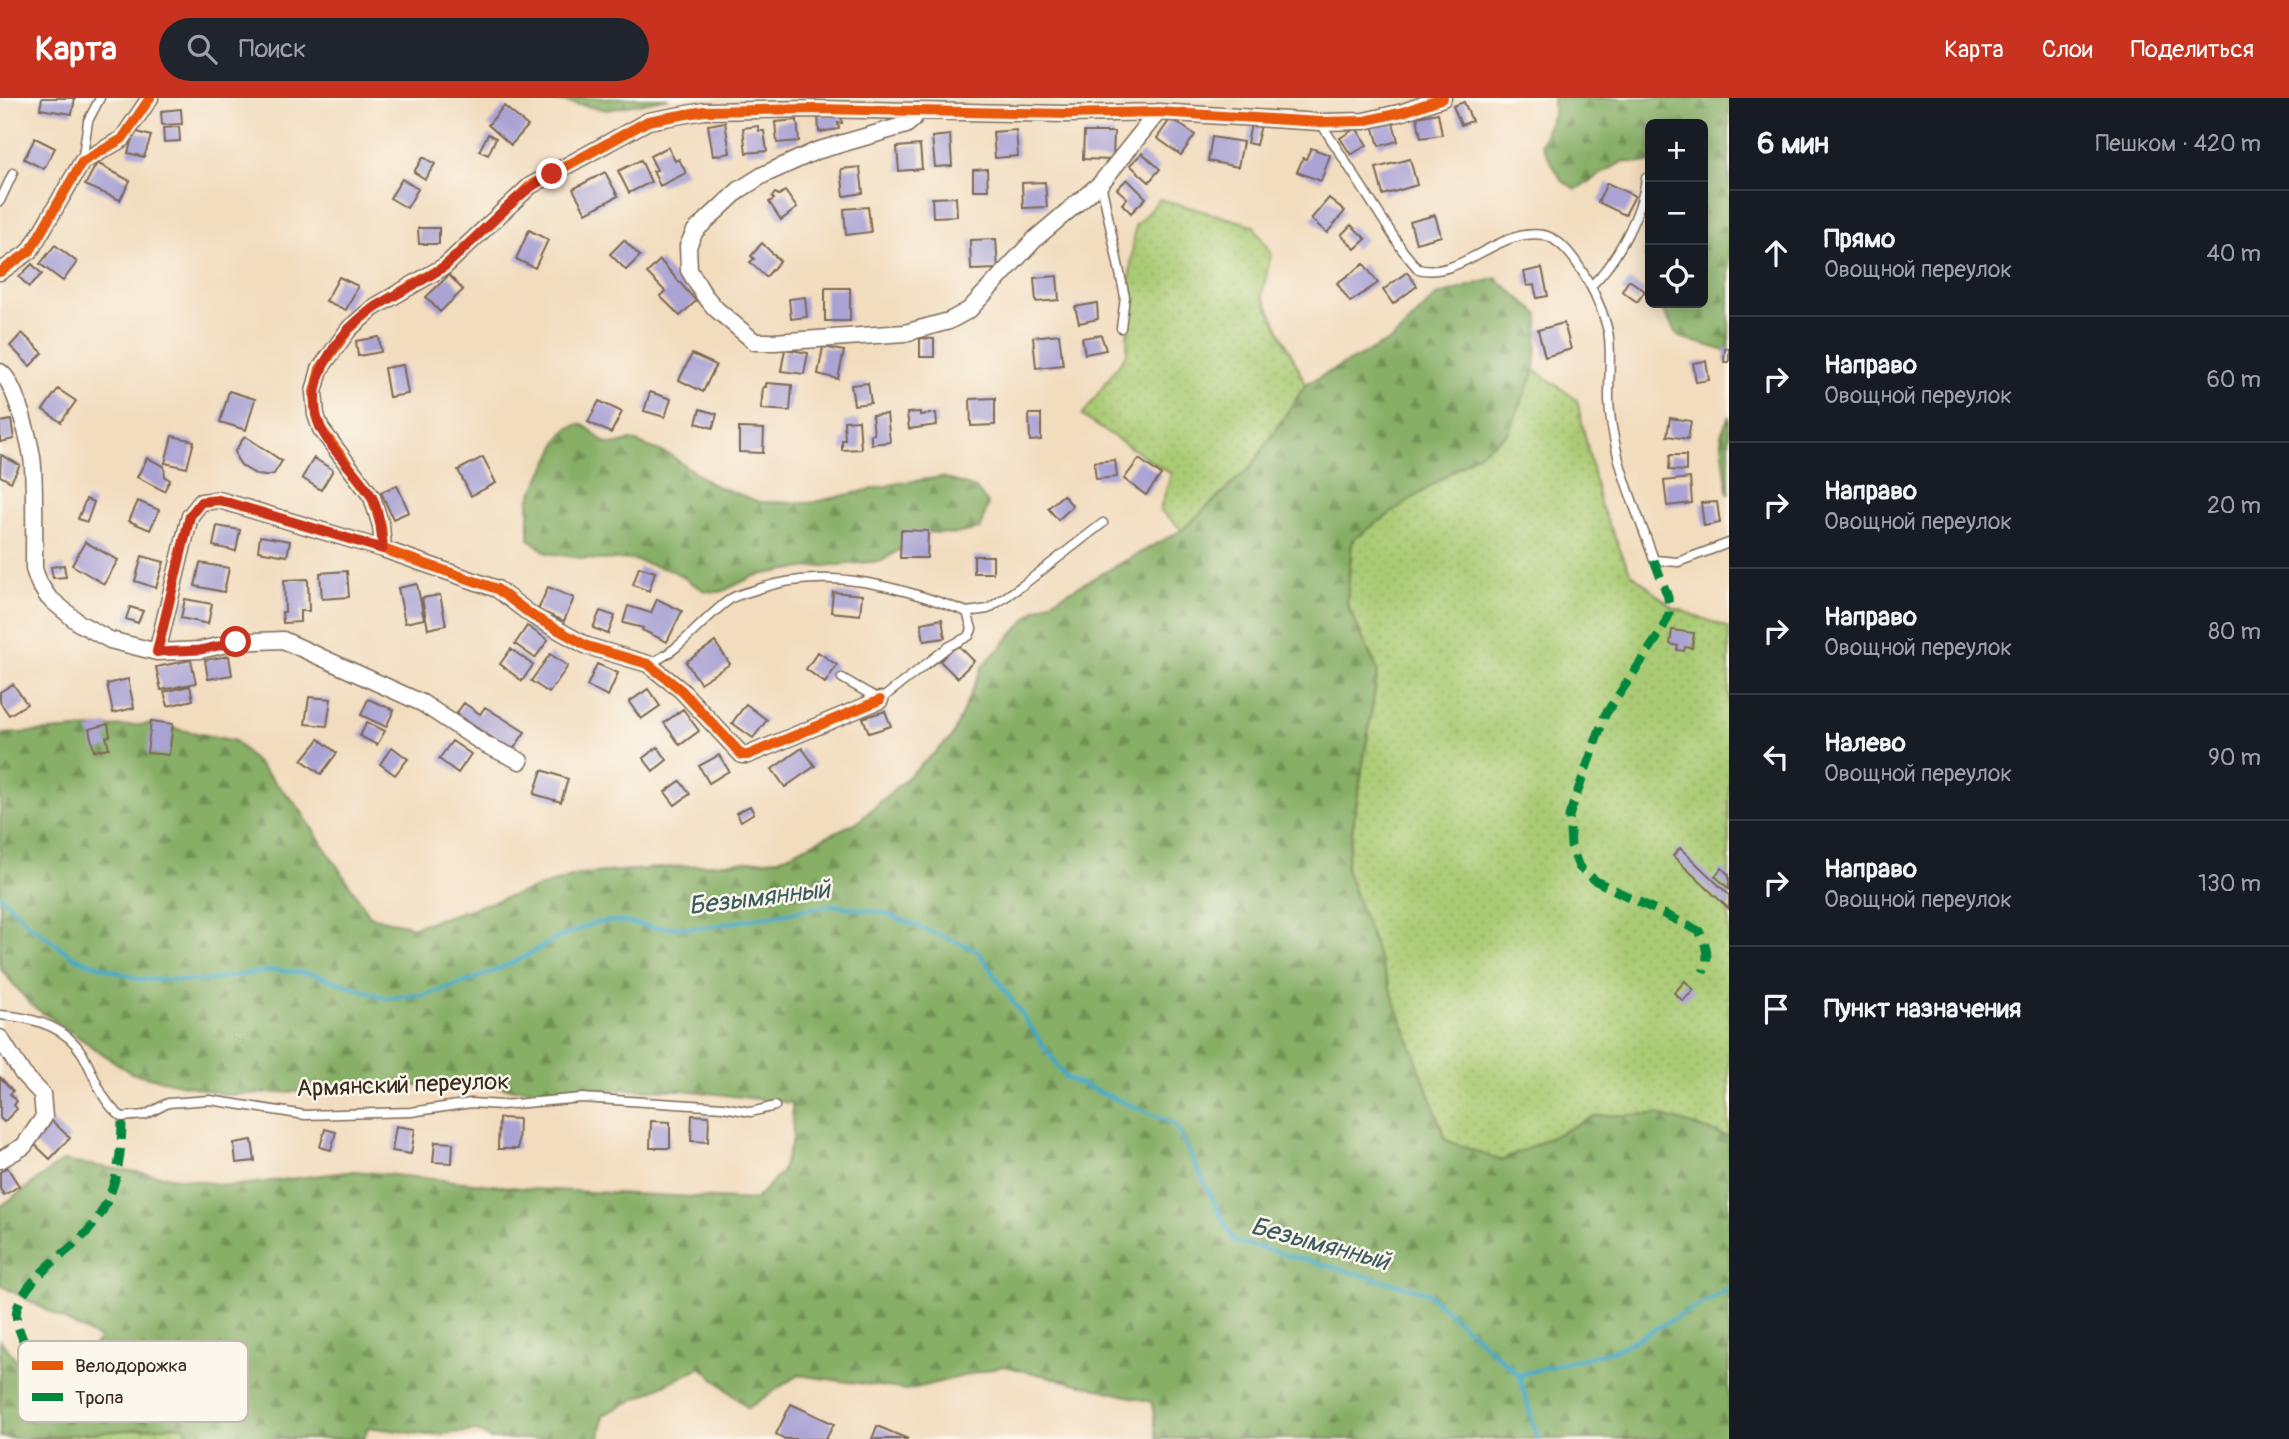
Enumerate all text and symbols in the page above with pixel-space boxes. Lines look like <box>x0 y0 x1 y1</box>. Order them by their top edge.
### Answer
search box <box>159 18 649 81</box>
text: Карта <box>35 29 117 70</box>
icon: search <box>183 30 221 68</box>
text: Поиск <box>239 33 307 65</box>
text: Карта <box>1944 35 2004 64</box>
text: Слои <box>2042 35 2093 64</box>
text: Поделиться <box>2131 35 2254 64</box>
map controls <box>1645 119 1708 308</box>
button: + <box>1645 119 1708 182</box>
text: 6 мин <box>1757 125 1829 162</box>
text: Пешком · 420 m <box>2095 129 2261 158</box>
route end <box>536 158 567 189</box>
button: − <box>1645 182 1708 245</box>
text: Прямо <box>1824 223 1895 255</box>
icon: ahead <box>1757 234 1795 272</box>
text: 40 m <box>2207 239 2261 268</box>
button: locate <box>1645 245 1708 308</box>
text: Овощной переулок <box>1824 255 2012 284</box>
text: Направо <box>1824 349 1917 381</box>
icon: right <box>1757 360 1795 398</box>
text: 60 m <box>2206 365 2261 394</box>
text: Овощной переулок <box>1824 381 2012 410</box>
text: Направо <box>1824 475 1917 507</box>
icon: right <box>1757 486 1795 524</box>
text: 20 m <box>2207 491 2261 520</box>
text: Овощной переулок <box>1824 507 2012 536</box>
text: Направо <box>1824 601 1917 633</box>
icon: right <box>1757 612 1795 650</box>
text: 80 m <box>2208 617 2261 646</box>
route start <box>220 626 251 657</box>
text: Овощной переулок <box>1824 633 2012 662</box>
text: Налево <box>1824 727 1906 759</box>
icon: left <box>1757 738 1795 776</box>
text: 90 m <box>2208 743 2261 772</box>
text: Овощной переулок <box>1824 759 2012 788</box>
text: Направо <box>1824 853 1917 885</box>
icon: right <box>1757 864 1795 902</box>
text: 130 m <box>2198 869 2261 898</box>
water label: Безымянный <box>686 873 834 923</box>
text: Овощной переулок <box>1824 885 2012 914</box>
icon: arrive <box>1757 990 1795 1028</box>
text: Пункт назначения <box>1824 993 2021 1025</box>
street label: Армянский переулок <box>296 1067 510 1103</box>
water label: Безымянный <box>1247 1210 1395 1279</box>
legend <box>18 1341 248 1422</box>
text: Велодорожка <box>75 1354 187 1378</box>
text: Тропа <box>75 1386 123 1410</box>

